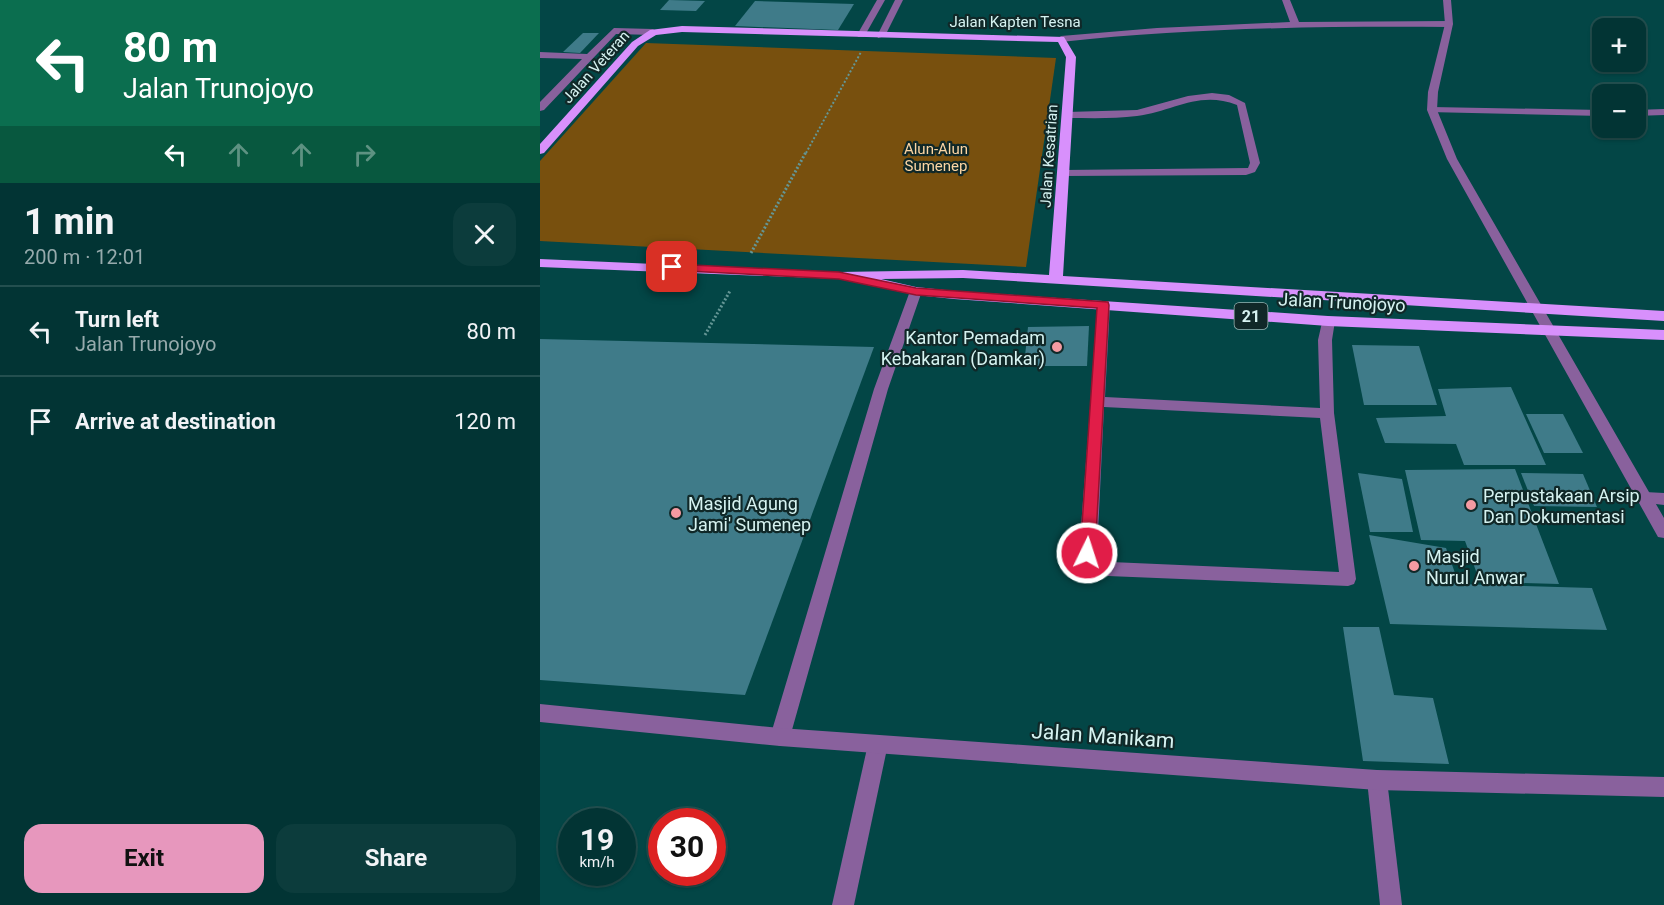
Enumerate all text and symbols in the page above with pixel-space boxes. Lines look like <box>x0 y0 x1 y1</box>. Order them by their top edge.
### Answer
street label: Jalan Kapten Tesna <box>949 13 1081 31</box>
map controls <box>1592 18 1646 138</box>
button: + <box>1592 18 1646 72</box>
text: 80 m <box>123 23 218 72</box>
icon: left <box>24 24 102 102</box>
street label: Jalan Veteran <box>559 27 633 107</box>
text: Jalan Trunojoyo <box>123 73 314 105</box>
button: − <box>1592 84 1646 138</box>
street label: Jalan Kesatrian <box>1036 104 1062 208</box>
icon: left <box>159 138 192 171</box>
icon: ahead <box>222 138 255 171</box>
icon: ahead <box>285 138 318 171</box>
icon: right <box>348 138 381 171</box>
park label: Alun-Alun Sumenep <box>904 140 968 175</box>
text: 1 min <box>24 201 115 243</box>
button: close <box>453 203 516 266</box>
pin <box>646 241 697 292</box>
text: 200 m · 12:01 <box>24 245 145 269</box>
icon: arrive <box>655 250 688 283</box>
street label: Jalan Trunojoyo <box>1278 288 1406 316</box>
road number: 21 <box>1234 303 1268 329</box>
text: Turn left <box>75 307 159 332</box>
icon: left <box>24 315 57 348</box>
text: 80 m <box>467 319 516 344</box>
place label: Kantor Pemadam Kebakaran (Damkar) <box>881 327 1045 370</box>
text: Jalan Trunojoyo <box>75 332 217 356</box>
marker: Kantor Pemadam Kebakaran (Damkar) <box>1050 340 1064 354</box>
icon: arrive <box>24 405 57 438</box>
text: Arrive at destination <box>75 409 276 434</box>
text: 120 m <box>454 409 516 434</box>
place label: Perpustakaan Arsip Dan Dokumentasi <box>1483 485 1640 527</box>
place label: Masjid Agung Jami' Sumenep <box>688 493 811 535</box>
marker: Perpustakaan Arsip Dan Dokumentasi <box>1464 498 1478 512</box>
marker: Masjid Agung Jami' Sumenep <box>669 506 683 520</box>
position arrow <box>1055 521 1119 585</box>
place label: Masjid Nurul Anwar <box>1426 546 1525 588</box>
marker: Masjid Nurul Anwar <box>1407 559 1421 573</box>
street label: Jalan Manikam <box>1031 719 1175 753</box>
speed limit sign: 30 <box>648 808 726 886</box>
text: 19 <box>580 822 614 857</box>
button: Exit <box>24 824 264 893</box>
button: Share <box>276 824 516 893</box>
text: km/h <box>579 853 615 871</box>

